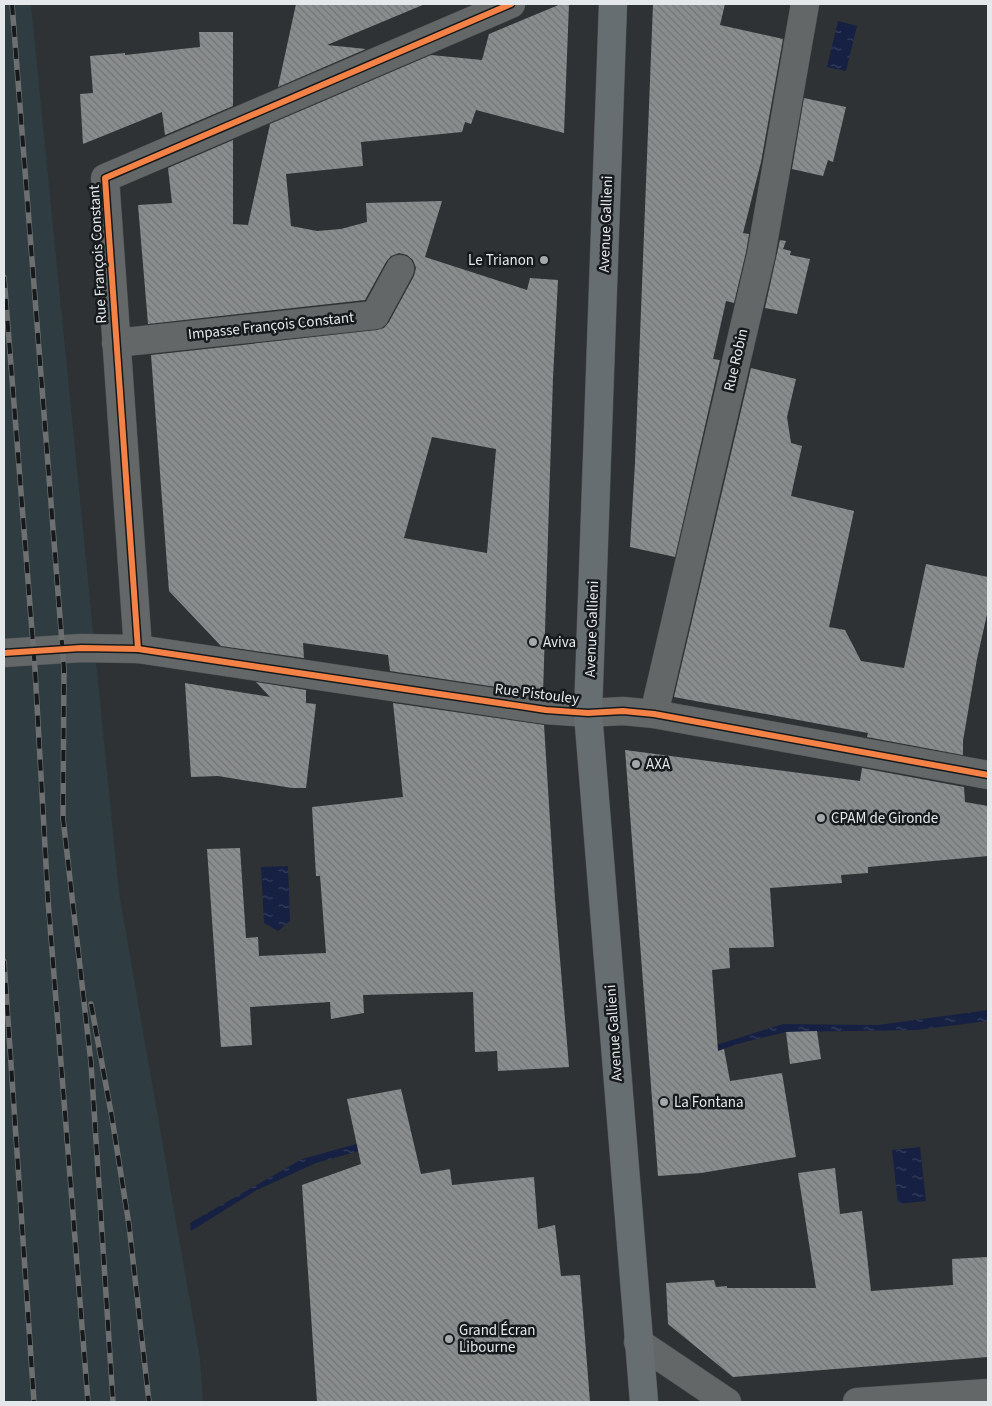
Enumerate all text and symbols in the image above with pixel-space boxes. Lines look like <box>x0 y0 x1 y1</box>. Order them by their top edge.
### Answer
street label: Avenue Gallieni <box>594 175 618 273</box>
street label: Rue François Constant <box>84 184 112 324</box>
place label: Le Trianon <box>468 250 534 271</box>
marker: Le Trianon <box>538 254 550 266</box>
street label: Impasse François Constant <box>187 307 355 345</box>
street label: Rue Robin <box>719 327 753 393</box>
street label: Avenue Gallieni <box>580 580 604 678</box>
place label: Aviva <box>543 632 576 653</box>
marker: Aviva <box>527 636 539 648</box>
street label: Rue Pistouley <box>494 678 580 710</box>
place label: AXA <box>646 754 671 775</box>
marker: AXA <box>630 758 642 770</box>
place label: CPAM de Gironde <box>831 808 938 829</box>
marker: CPAM de Gironde <box>815 812 827 824</box>
street label: Avenue Gallieni <box>600 984 628 1082</box>
place label: La Fontana <box>674 1092 743 1113</box>
marker: La Fontana <box>658 1096 670 1108</box>
place label: Grand Écran Libourne <box>459 1320 535 1358</box>
marker: Grand Écran Libourne <box>443 1333 455 1345</box>

